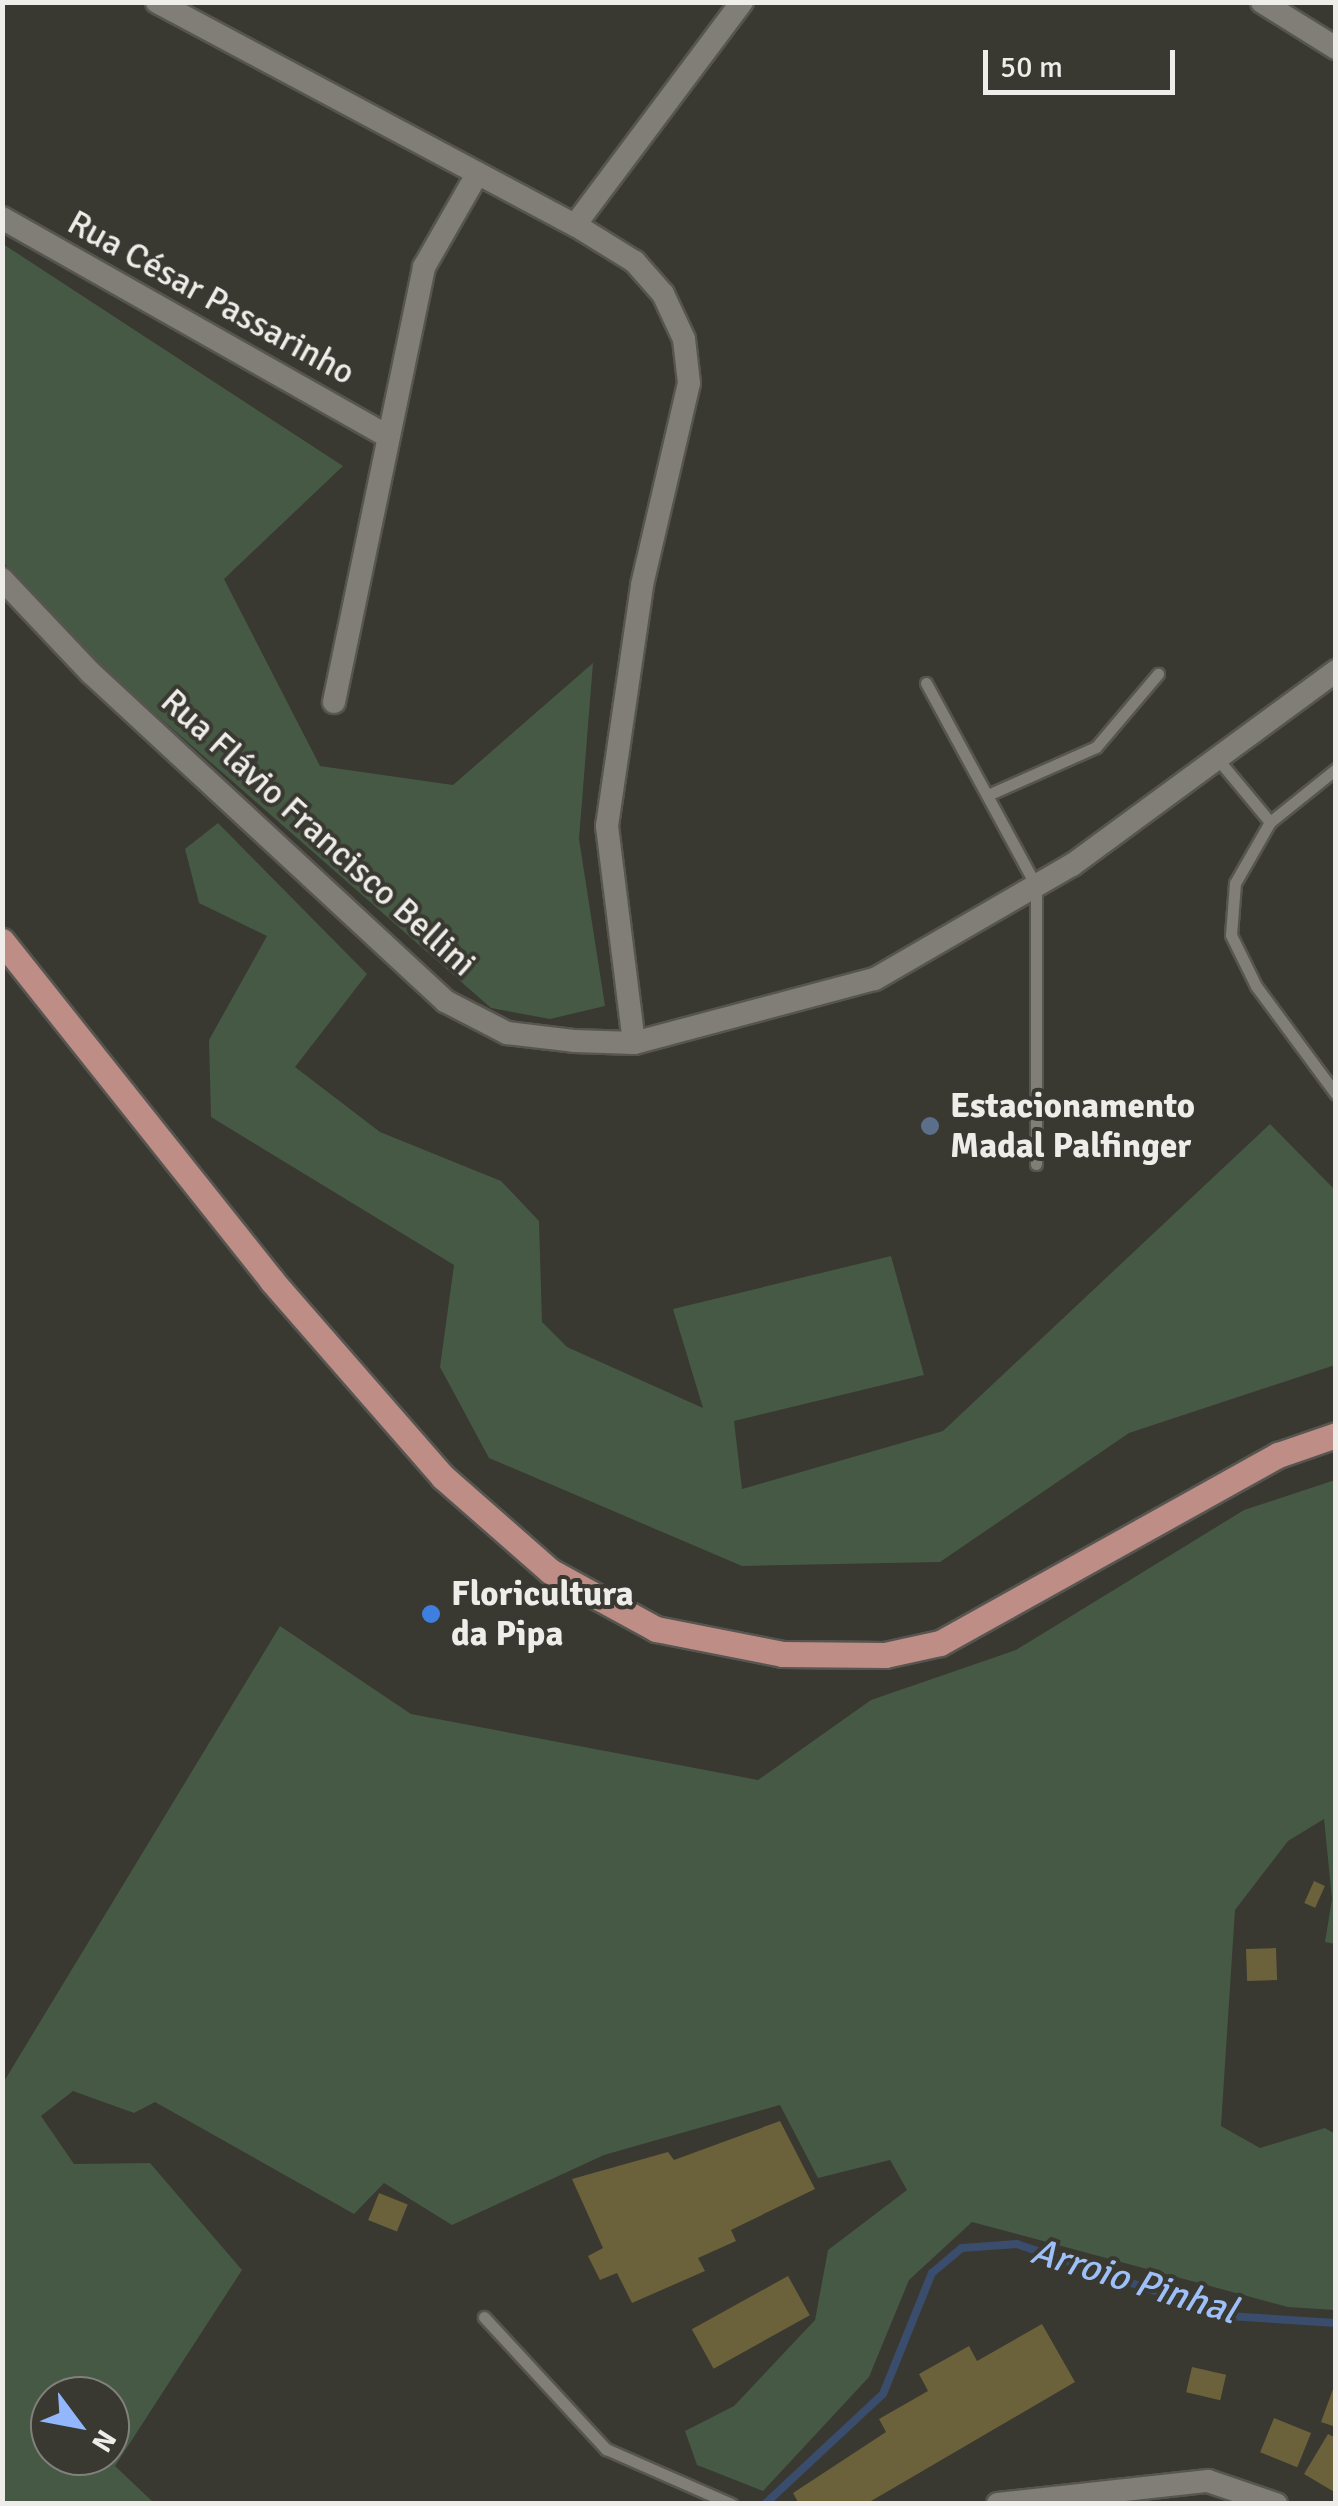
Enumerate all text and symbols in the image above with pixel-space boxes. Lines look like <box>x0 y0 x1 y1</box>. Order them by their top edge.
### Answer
scale bar <box>988 30 1180 92</box>
text: 50 m <box>1000 49 1063 86</box>
street label: Rua César Passarinho <box>60 202 362 394</box>
street label: Rua Flávio Francisco Bellini <box>152 681 484 985</box>
place label: Estacionamento Madal Palfinger <box>950 1085 1195 1167</box>
marker: Estacionamento Madal Palfinger <box>919 1115 941 1137</box>
place label: Floricultura da Pipa <box>451 1573 634 1655</box>
marker: Floricultura da Pipa <box>420 1603 442 1625</box>
water label: Arroio Pinhal <box>1026 2228 1242 2334</box>
north arrow <box>30 2376 130 2476</box>
text: N <box>84 2424 123 2458</box>

